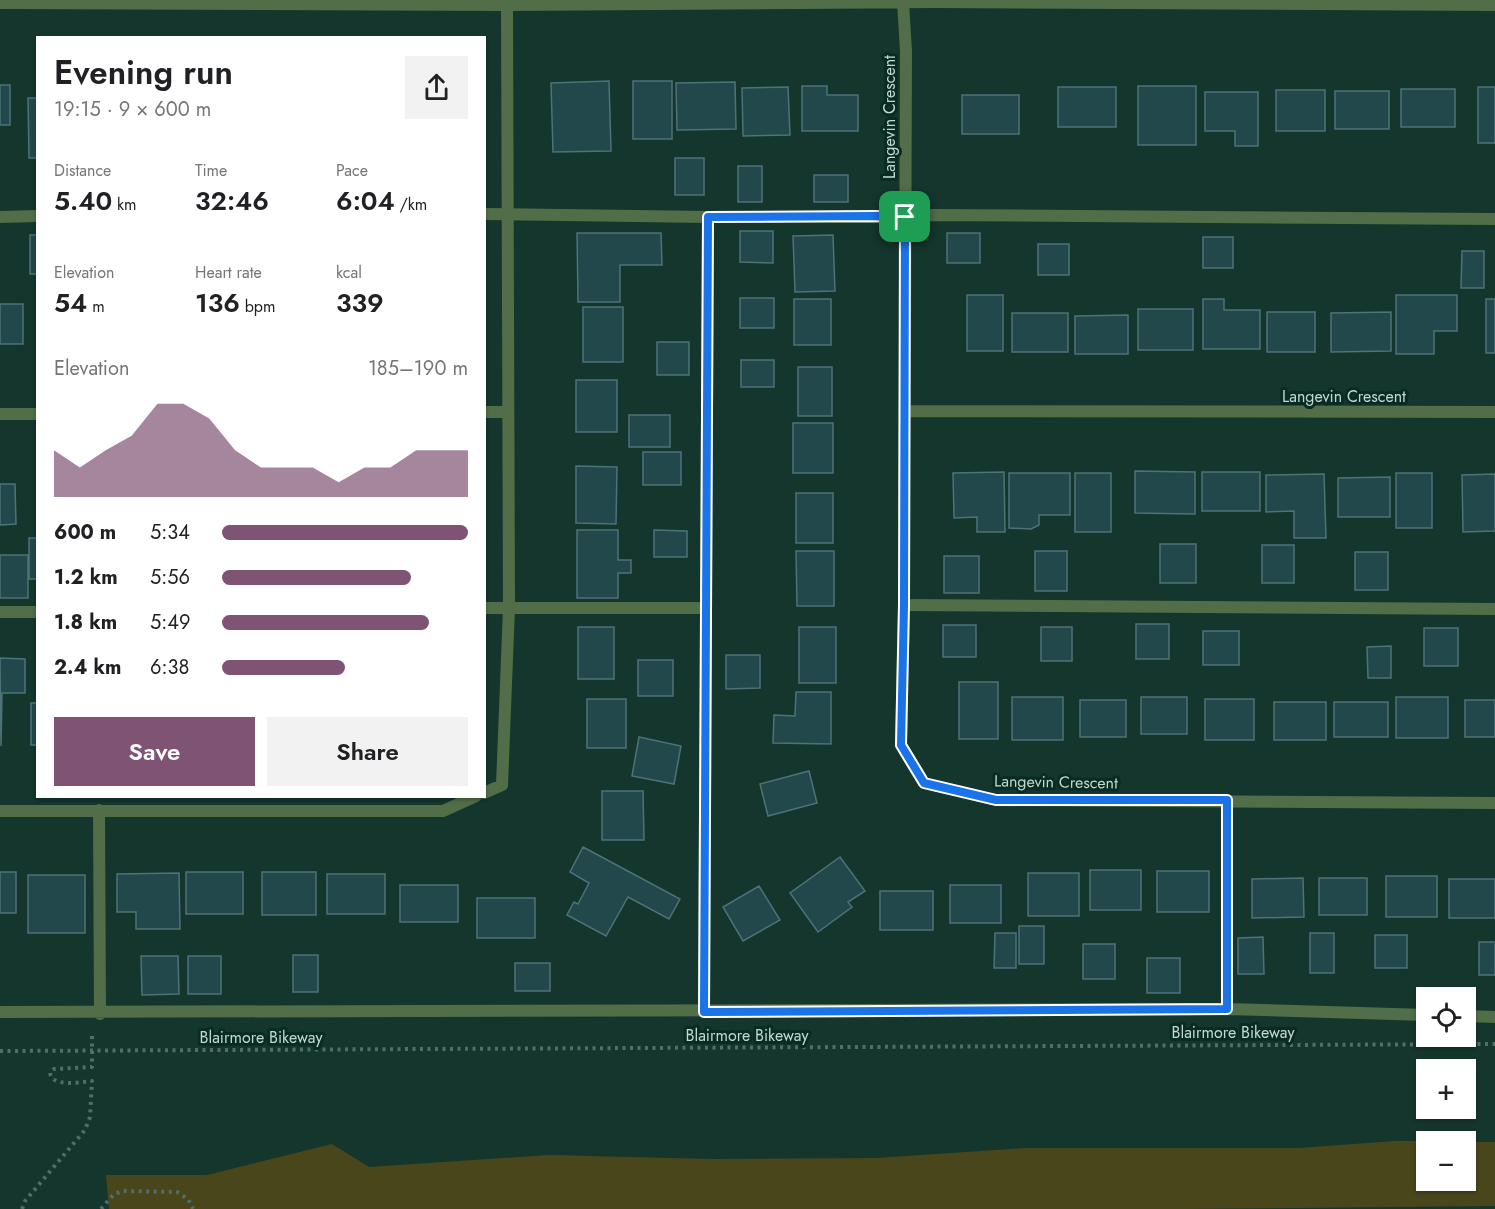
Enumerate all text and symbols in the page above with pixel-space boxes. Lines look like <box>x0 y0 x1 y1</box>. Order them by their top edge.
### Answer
text: Evening run <box>54 49 233 96</box>
street label: Langevin Crescent <box>878 55 901 179</box>
button: share <box>405 56 468 119</box>
text: 19:15 · 9 × 600 m <box>54 95 211 124</box>
text: Distance <box>54 159 111 182</box>
text: Time <box>195 159 227 182</box>
text: Pace <box>336 159 368 182</box>
text: 5.40 <box>54 182 112 220</box>
text: 32:46 <box>195 182 269 220</box>
text: 6:04 <box>336 182 395 220</box>
pin <box>879 191 930 242</box>
text: km <box>112 193 137 216</box>
text: /km <box>395 193 427 216</box>
icon: arrive <box>888 200 921 233</box>
text: Elevation <box>54 261 114 284</box>
text: Heart rate <box>195 261 262 284</box>
text: kcal <box>336 261 362 284</box>
text: 54 <box>54 284 87 322</box>
text: 136 <box>195 284 240 322</box>
text: 339 <box>336 284 384 322</box>
text: m <box>87 295 105 318</box>
text: bpm <box>240 295 275 318</box>
text: Elevation <box>54 354 129 383</box>
text: 185–190 m <box>368 354 468 383</box>
street label: Langevin Crescent <box>1282 385 1406 408</box>
text: 600 m <box>54 518 116 547</box>
text: 5:34 <box>150 518 190 547</box>
text: 1.2 km <box>54 563 118 592</box>
text: 5:56 <box>150 563 190 592</box>
text: 1.8 km <box>54 608 117 637</box>
text: 5:49 <box>150 608 190 637</box>
text: 2.4 km <box>54 653 121 682</box>
text: 6:38 <box>150 653 189 682</box>
button: Save <box>54 717 255 786</box>
button: Share <box>267 717 468 786</box>
street label: Langevin Crescent <box>994 769 1118 795</box>
map controls <box>1416 987 1476 1191</box>
button: locate <box>1416 987 1476 1047</box>
street label: Blairmore Bikeway <box>1172 1021 1295 1044</box>
street label: Blairmore Bikeway <box>686 1024 809 1047</box>
street label: Blairmore Bikeway <box>200 1026 323 1049</box>
button: + <box>1416 1059 1476 1119</box>
button: − <box>1416 1131 1476 1191</box>

